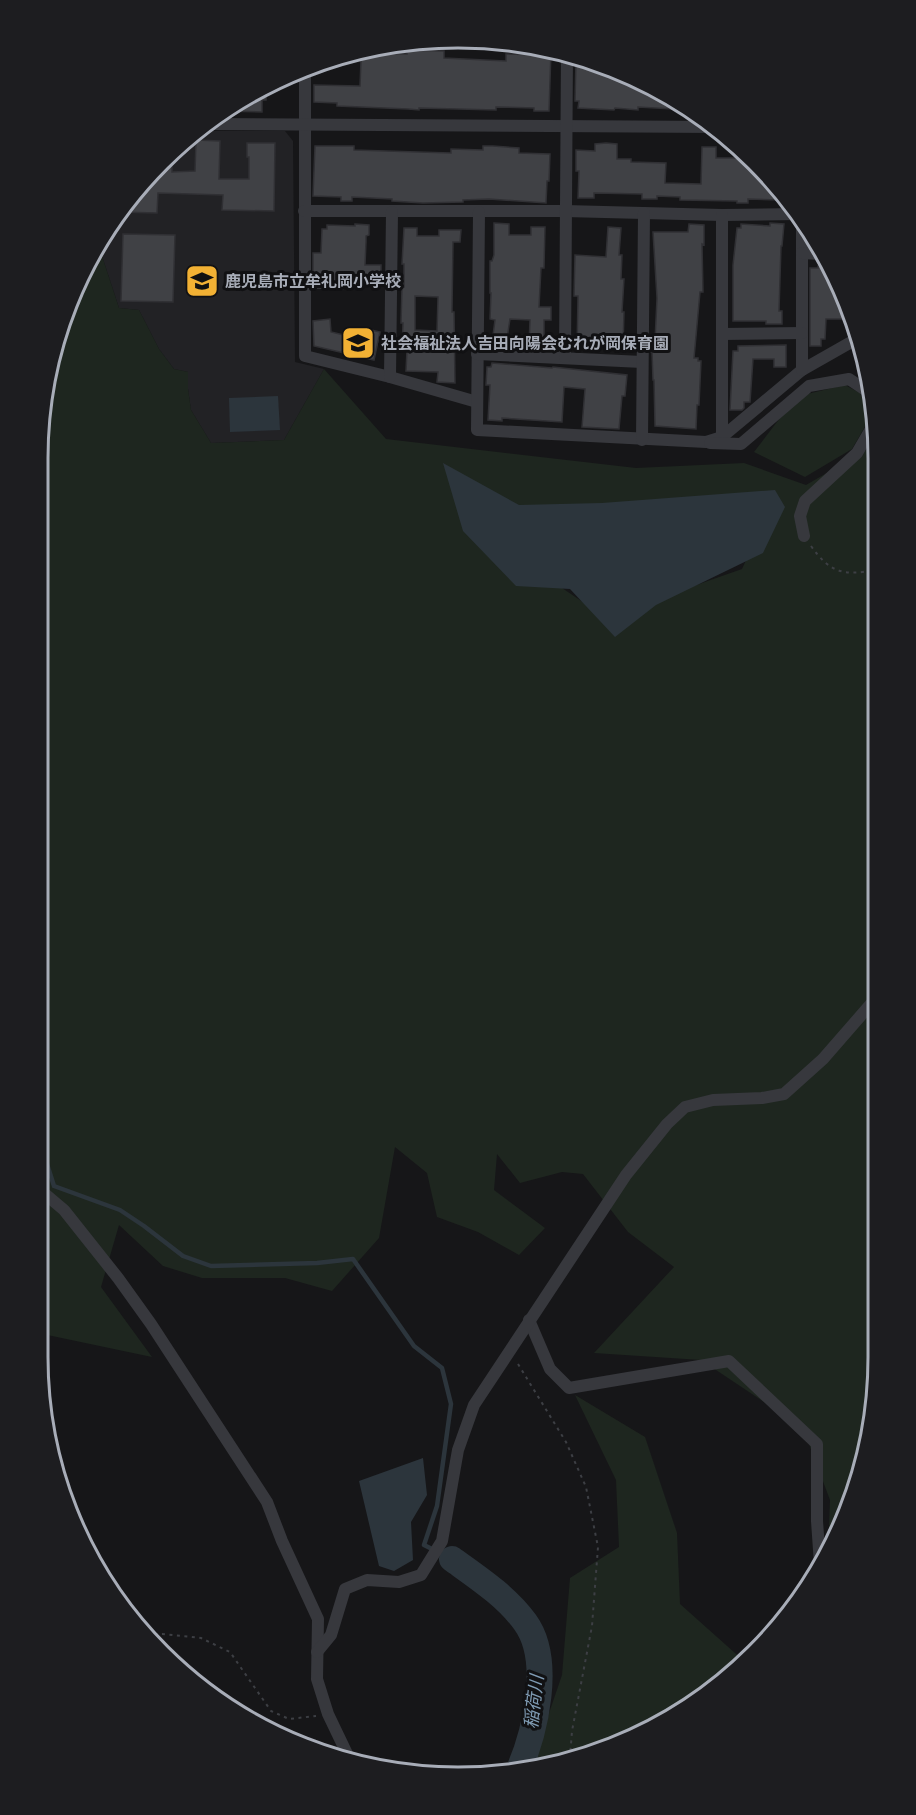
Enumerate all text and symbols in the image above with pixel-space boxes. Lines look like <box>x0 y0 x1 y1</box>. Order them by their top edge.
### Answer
school or university icon: 鹿児島市立牟礼岡小学校 <box>184 263 220 299</box>
place label: 鹿児島市立牟礼岡小学校 <box>225 271 401 291</box>
school or university icon: 社会福祉法人吉田向陽会むれが岡保育園 <box>340 325 376 361</box>
place label: 社会福祉法人吉田向陽会むれが岡保育園 <box>381 333 669 353</box>
water label: 稲荷川 <box>519 1672 548 1730</box>

